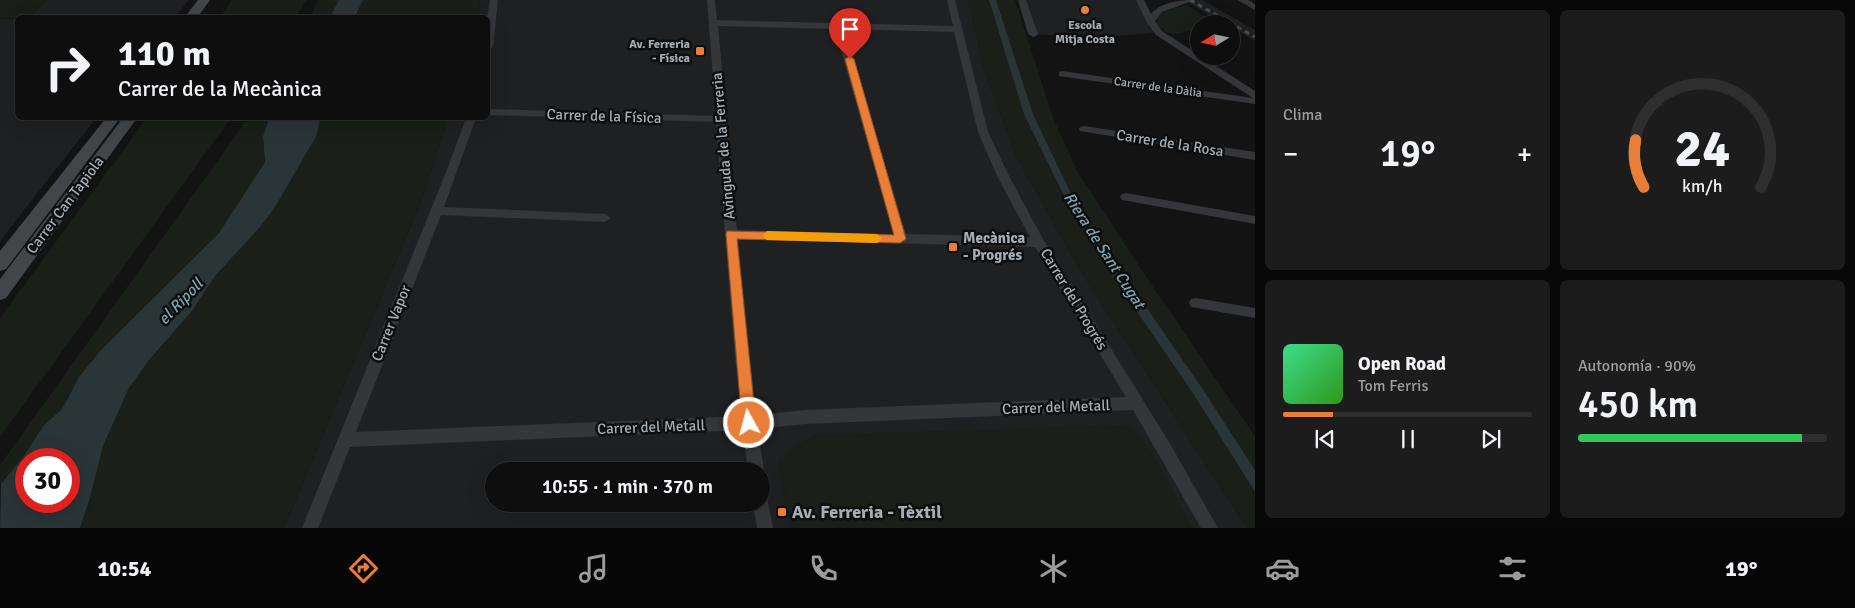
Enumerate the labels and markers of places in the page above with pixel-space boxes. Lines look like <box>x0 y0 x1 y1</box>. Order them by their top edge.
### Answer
marker: Escola Mitja Costa <box>1079 4 1091 16</box>
pin <box>829 8 871 59</box>
place label: Escola Mitja Costa <box>1055 18 1115 47</box>
place label: Av. Ferreria - Física <box>629 37 690 66</box>
marker: Av. Ferreria - Física <box>694 45 706 57</box>
place label: Mecànica - Progrés <box>963 229 1026 264</box>
marker: Mecànica - Progrés <box>947 241 959 253</box>
place label: Av. Ferreria - Tèxtil <box>792 501 942 523</box>
marker: Av. Ferreria - Tèxtil <box>776 506 788 518</box>

